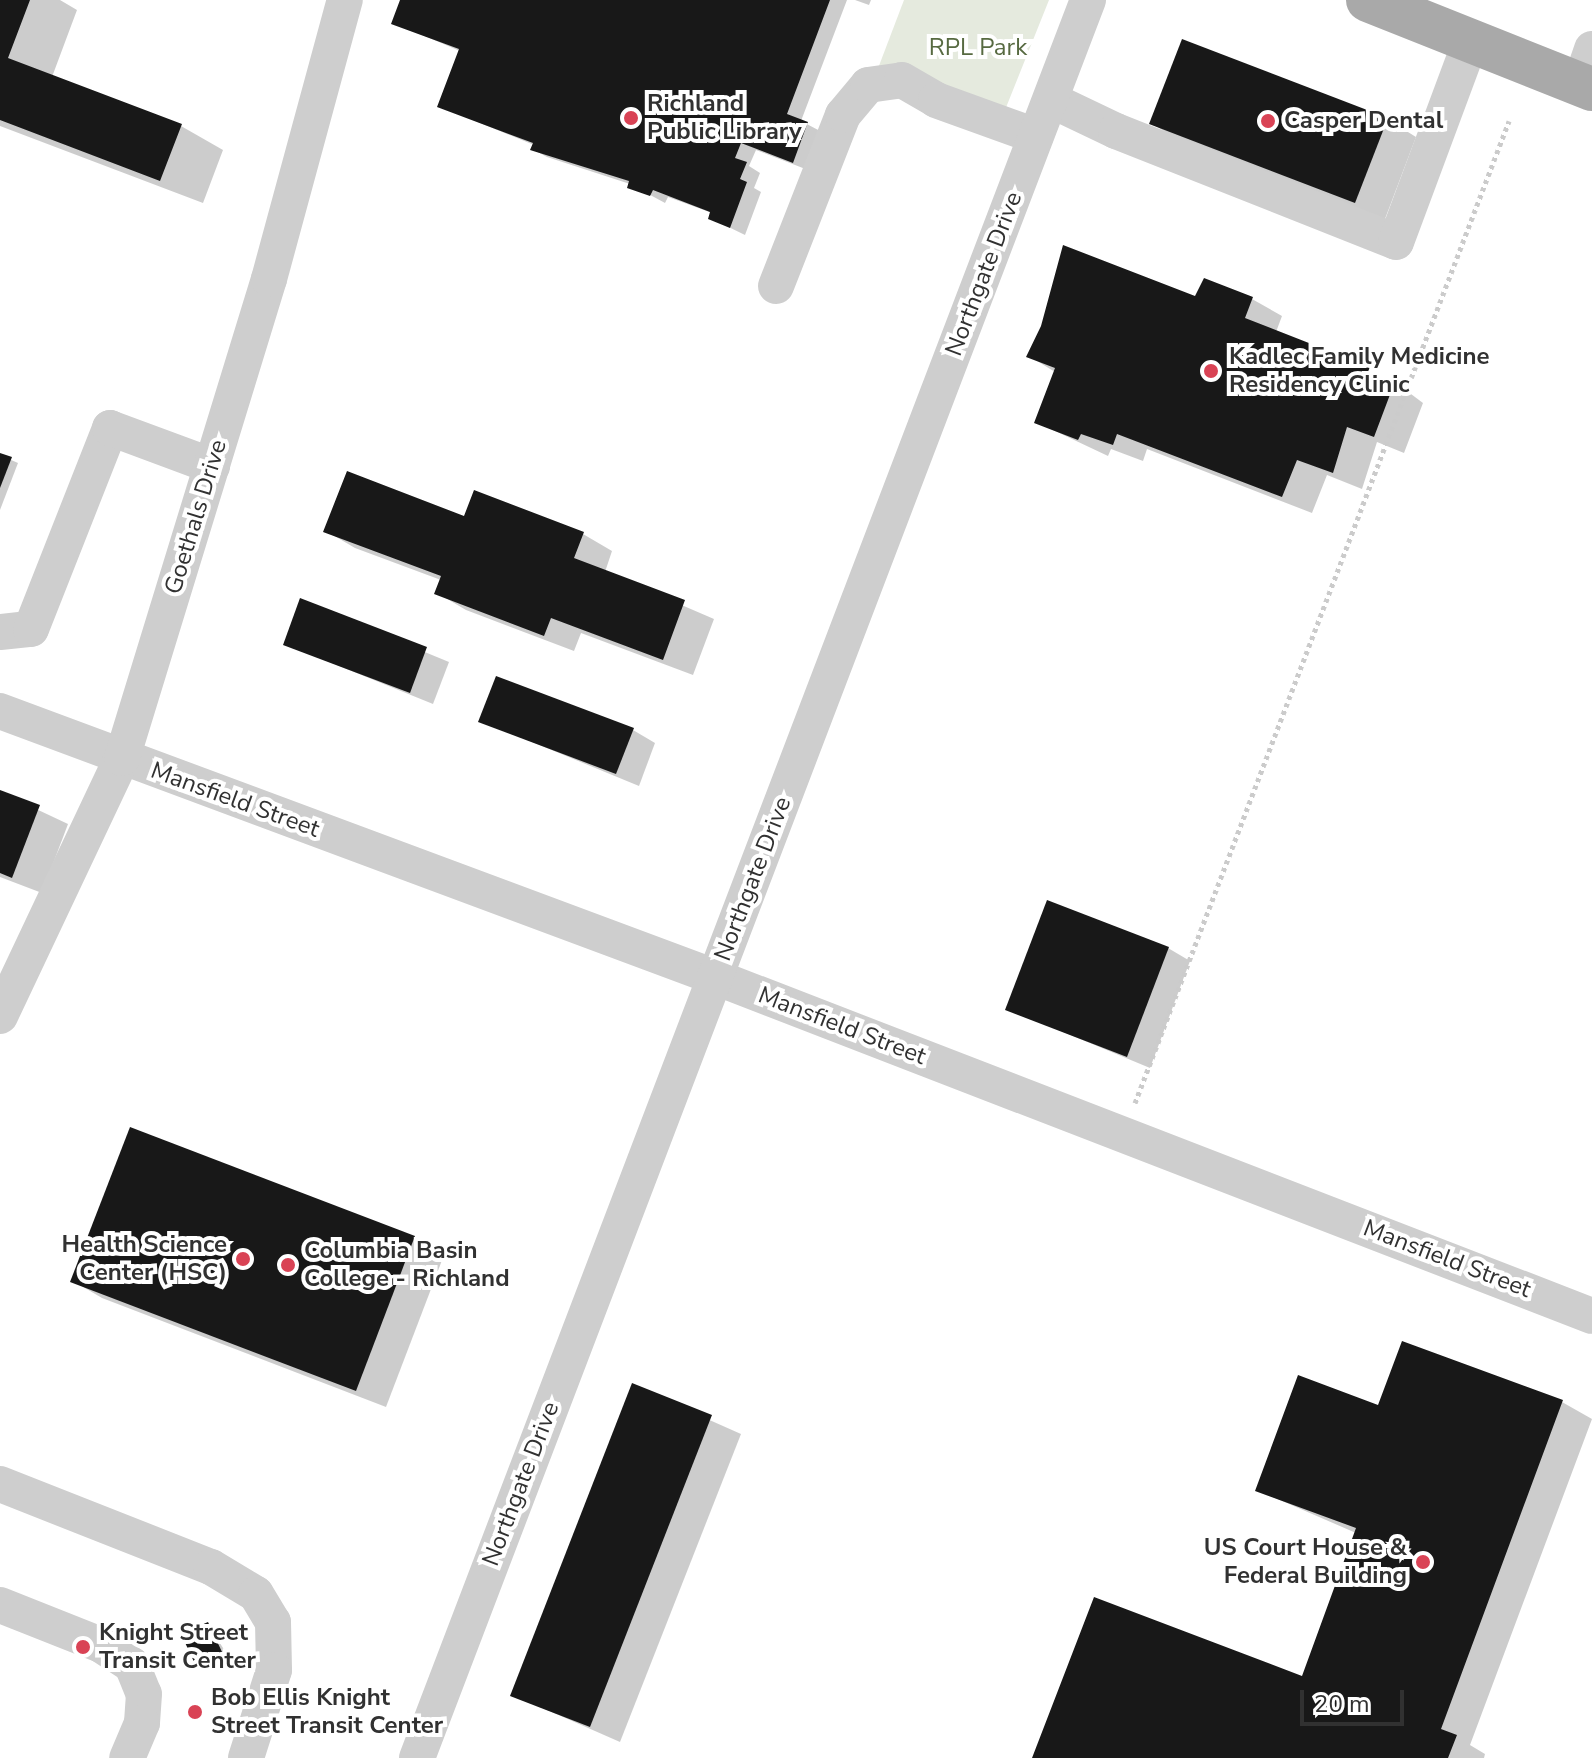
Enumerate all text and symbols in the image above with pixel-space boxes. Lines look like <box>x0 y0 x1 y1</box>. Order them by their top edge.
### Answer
park label: RPL Park <box>929 34 1027 62</box>
place label: Richland Public Library <box>647 90 802 146</box>
place label: Casper Dental <box>1284 107 1443 135</box>
marker: Richland Public Library <box>622 109 640 127</box>
marker: Casper Dental <box>1259 112 1277 130</box>
street label: Northgate Drive <box>940 188 1028 360</box>
place label: Kadlec Family Medicine Residency Clinic <box>1229 343 1489 399</box>
marker: Kadlec Family Medicine Residency Clinic <box>1200 360 1222 382</box>
street label: Goethals Drive <box>159 436 233 598</box>
street label: Mansfield Street <box>147 756 323 844</box>
street label: Northgate Drive <box>709 793 797 965</box>
street label: Mansfield Street <box>754 981 930 1071</box>
street label: Mansfield Street <box>1359 1214 1535 1304</box>
place label: Health Science Center (HSC) <box>61 1231 227 1287</box>
place label: Columbia Basin College - Richland <box>304 1237 510 1293</box>
marker: Health Science Center (HSC) <box>234 1250 252 1268</box>
marker: Columbia Basin College - Richland <box>279 1256 297 1274</box>
street label: Northgate Drive <box>477 1398 565 1570</box>
place label: US Court House & Federal Building <box>1204 1534 1407 1590</box>
marker: US Court House & Federal Building <box>1414 1553 1432 1571</box>
place label: Knight Street Transit Center <box>99 1619 256 1675</box>
marker: Knight Street Transit Center <box>74 1638 92 1656</box>
scale bar <box>1304 1674 1408 1724</box>
place label: Bob Ellis Knight Street Transit Center <box>211 1684 443 1740</box>
text: 20 m <box>1314 1688 1370 1720</box>
marker: Bob Ellis Knight Street Transit Center <box>186 1703 204 1721</box>

